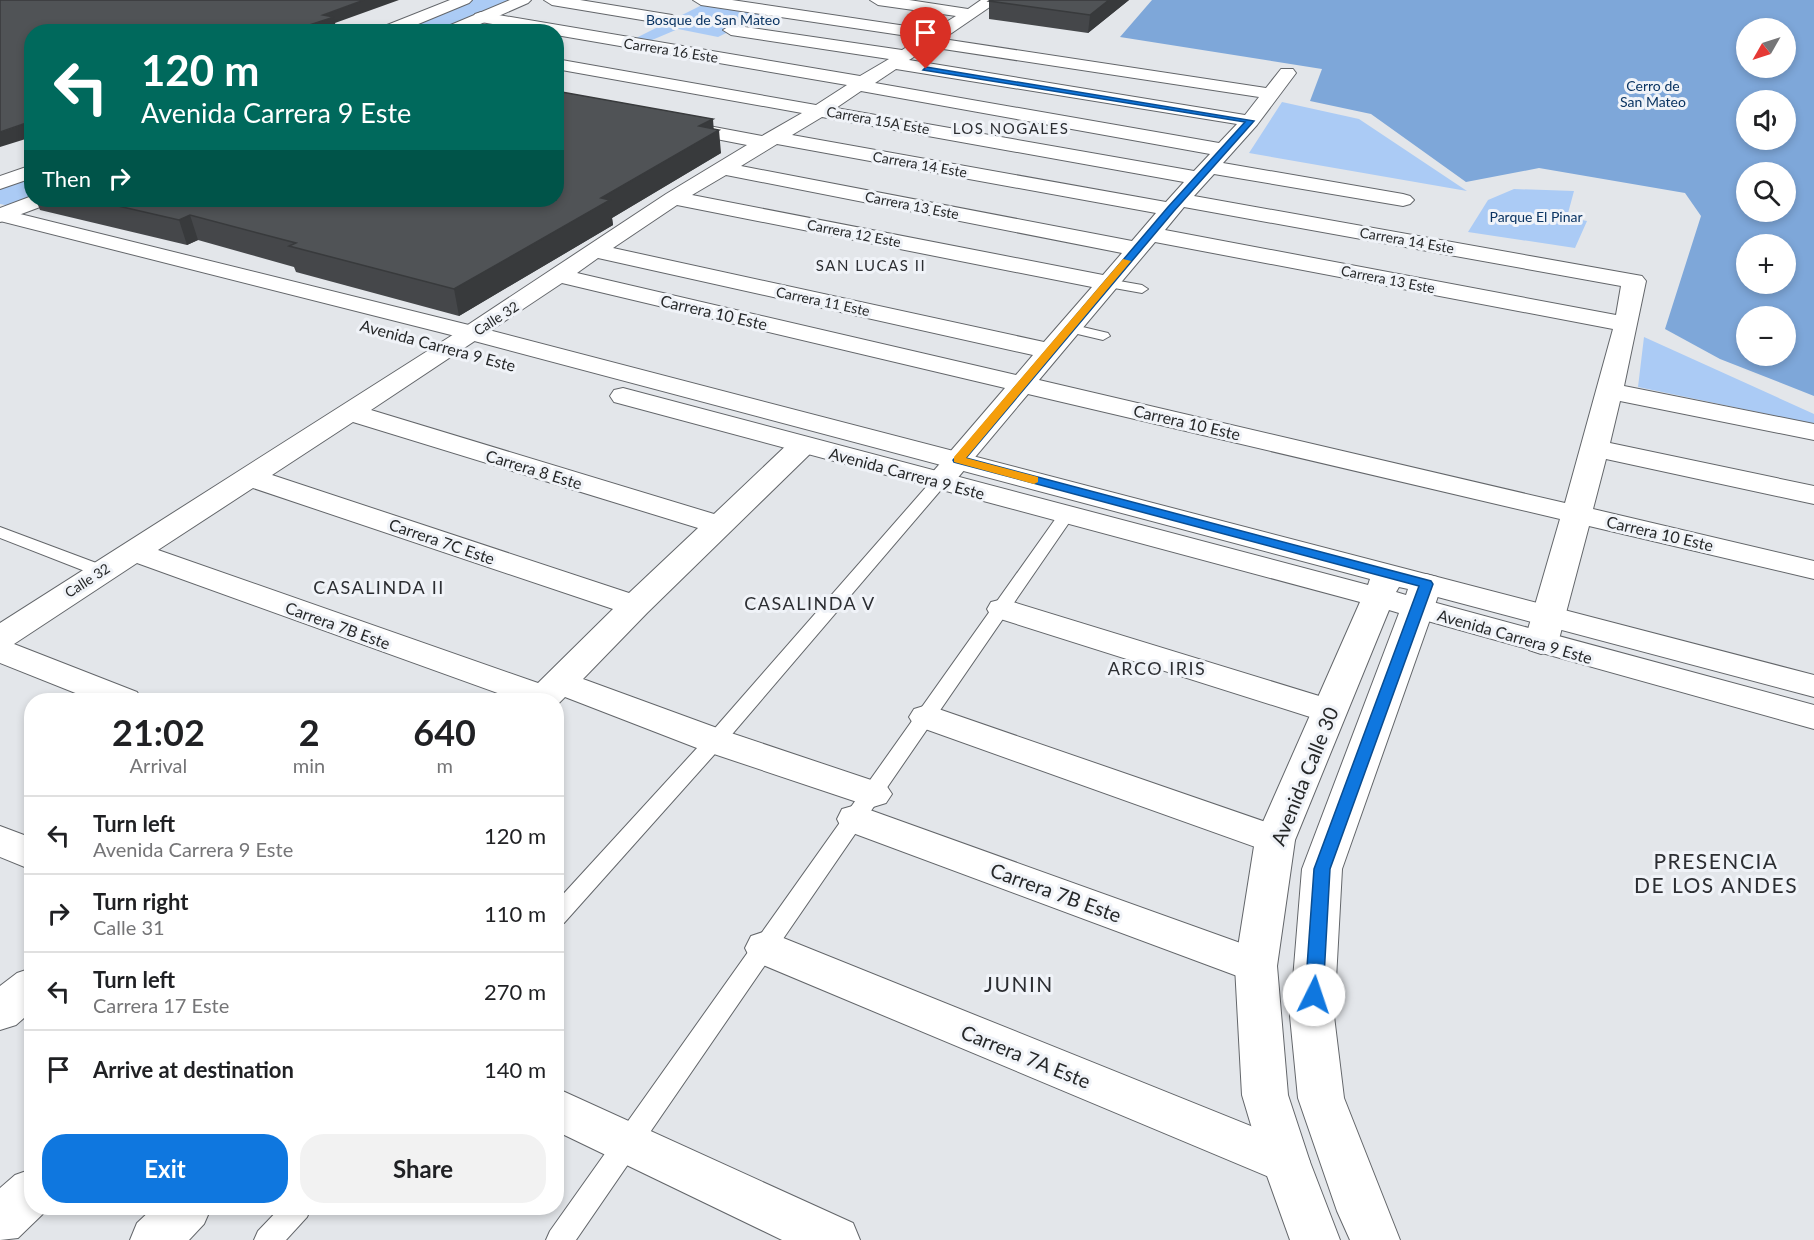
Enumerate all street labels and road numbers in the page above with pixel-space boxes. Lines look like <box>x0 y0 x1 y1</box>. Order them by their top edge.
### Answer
street label: Carrera 16 Este <box>623 34 719 66</box>
street label: Carrera 15A Este <box>825 103 931 137</box>
street label: Carrera 14 Este <box>872 147 968 181</box>
street label: Carrera 13 Este <box>864 188 960 222</box>
street label: Carrera 12 Este <box>806 216 902 250</box>
street label: Carrera 14 Este <box>1359 223 1455 257</box>
street label: Carrera 13 Este <box>1340 262 1436 296</box>
street label: Carrera 11 Este <box>775 283 871 319</box>
street label: Carrera 10 Este <box>659 290 769 334</box>
street label: Calle 32 <box>470 297 522 339</box>
street label: Avenida Carrera 9 Este <box>358 315 518 375</box>
street label: Carrera 10 Este <box>1132 400 1242 444</box>
street label: Avenida Carrera 9 Este <box>827 443 987 503</box>
street label: Carrera 8 Este <box>484 445 584 493</box>
street label: Carrera 10 Este <box>1605 511 1715 555</box>
street label: Carrera 7C Este <box>387 514 497 568</box>
street label: Calle 32 <box>61 559 113 601</box>
street label: Carrera 7B Este <box>283 597 393 653</box>
street label: Avenida Carrera 9 Este <box>1435 605 1595 667</box>
street label: Avenida Calle 30 <box>1265 703 1343 849</box>
street label: Carrera 7B Este <box>987 857 1125 927</box>
street label: Carrera 7A Este <box>958 1019 1094 1093</box>

